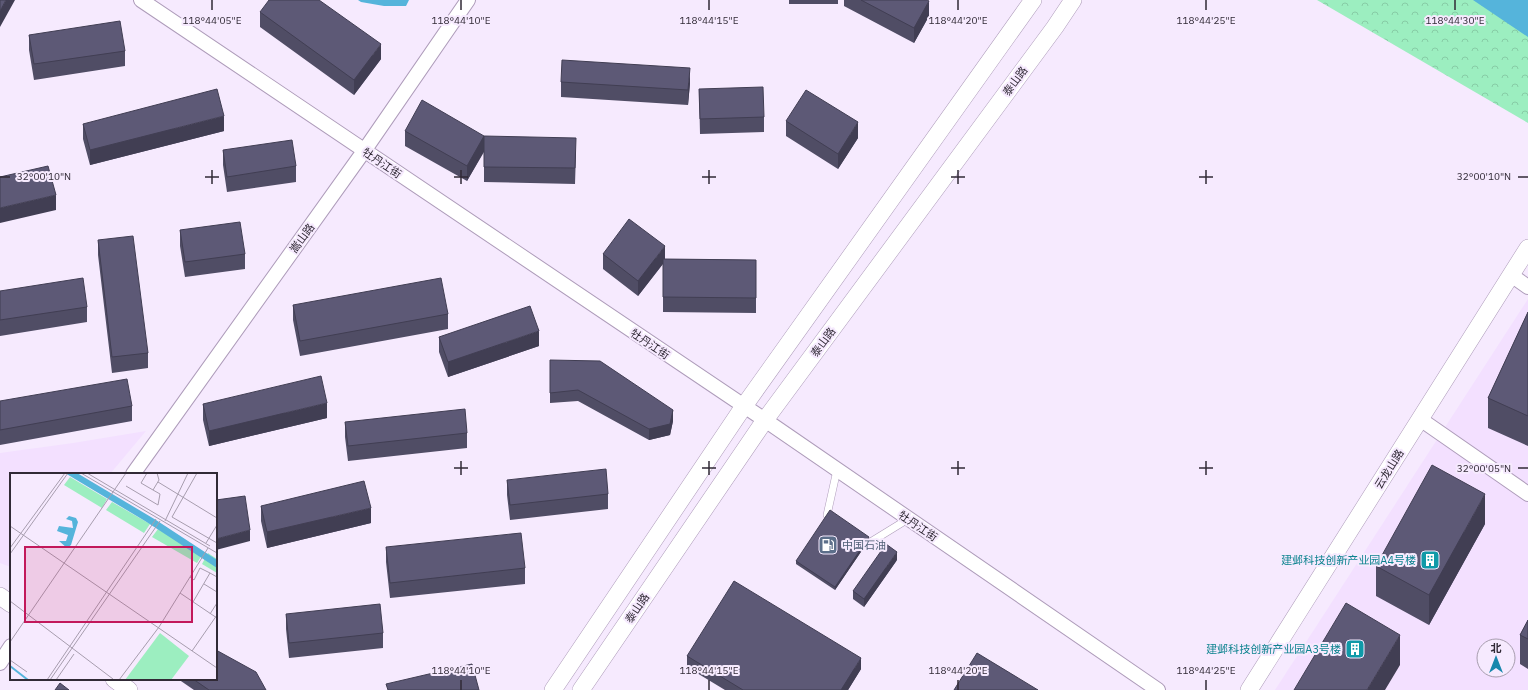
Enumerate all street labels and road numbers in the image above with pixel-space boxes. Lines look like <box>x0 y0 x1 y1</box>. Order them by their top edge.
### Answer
street label: 泰山路 <box>1000 64 1030 98</box>
street label: 牡丹江街 <box>360 145 404 181</box>
street label: 嵩山路 <box>287 221 317 255</box>
street label: 泰山路 <box>808 325 838 359</box>
street label: 牡丹江街 <box>628 326 672 362</box>
street label: 云龙山路 <box>1371 447 1407 491</box>
street label: 牡丹江街 <box>896 508 940 544</box>
street label: 泰山路 <box>622 590 652 626</box>

